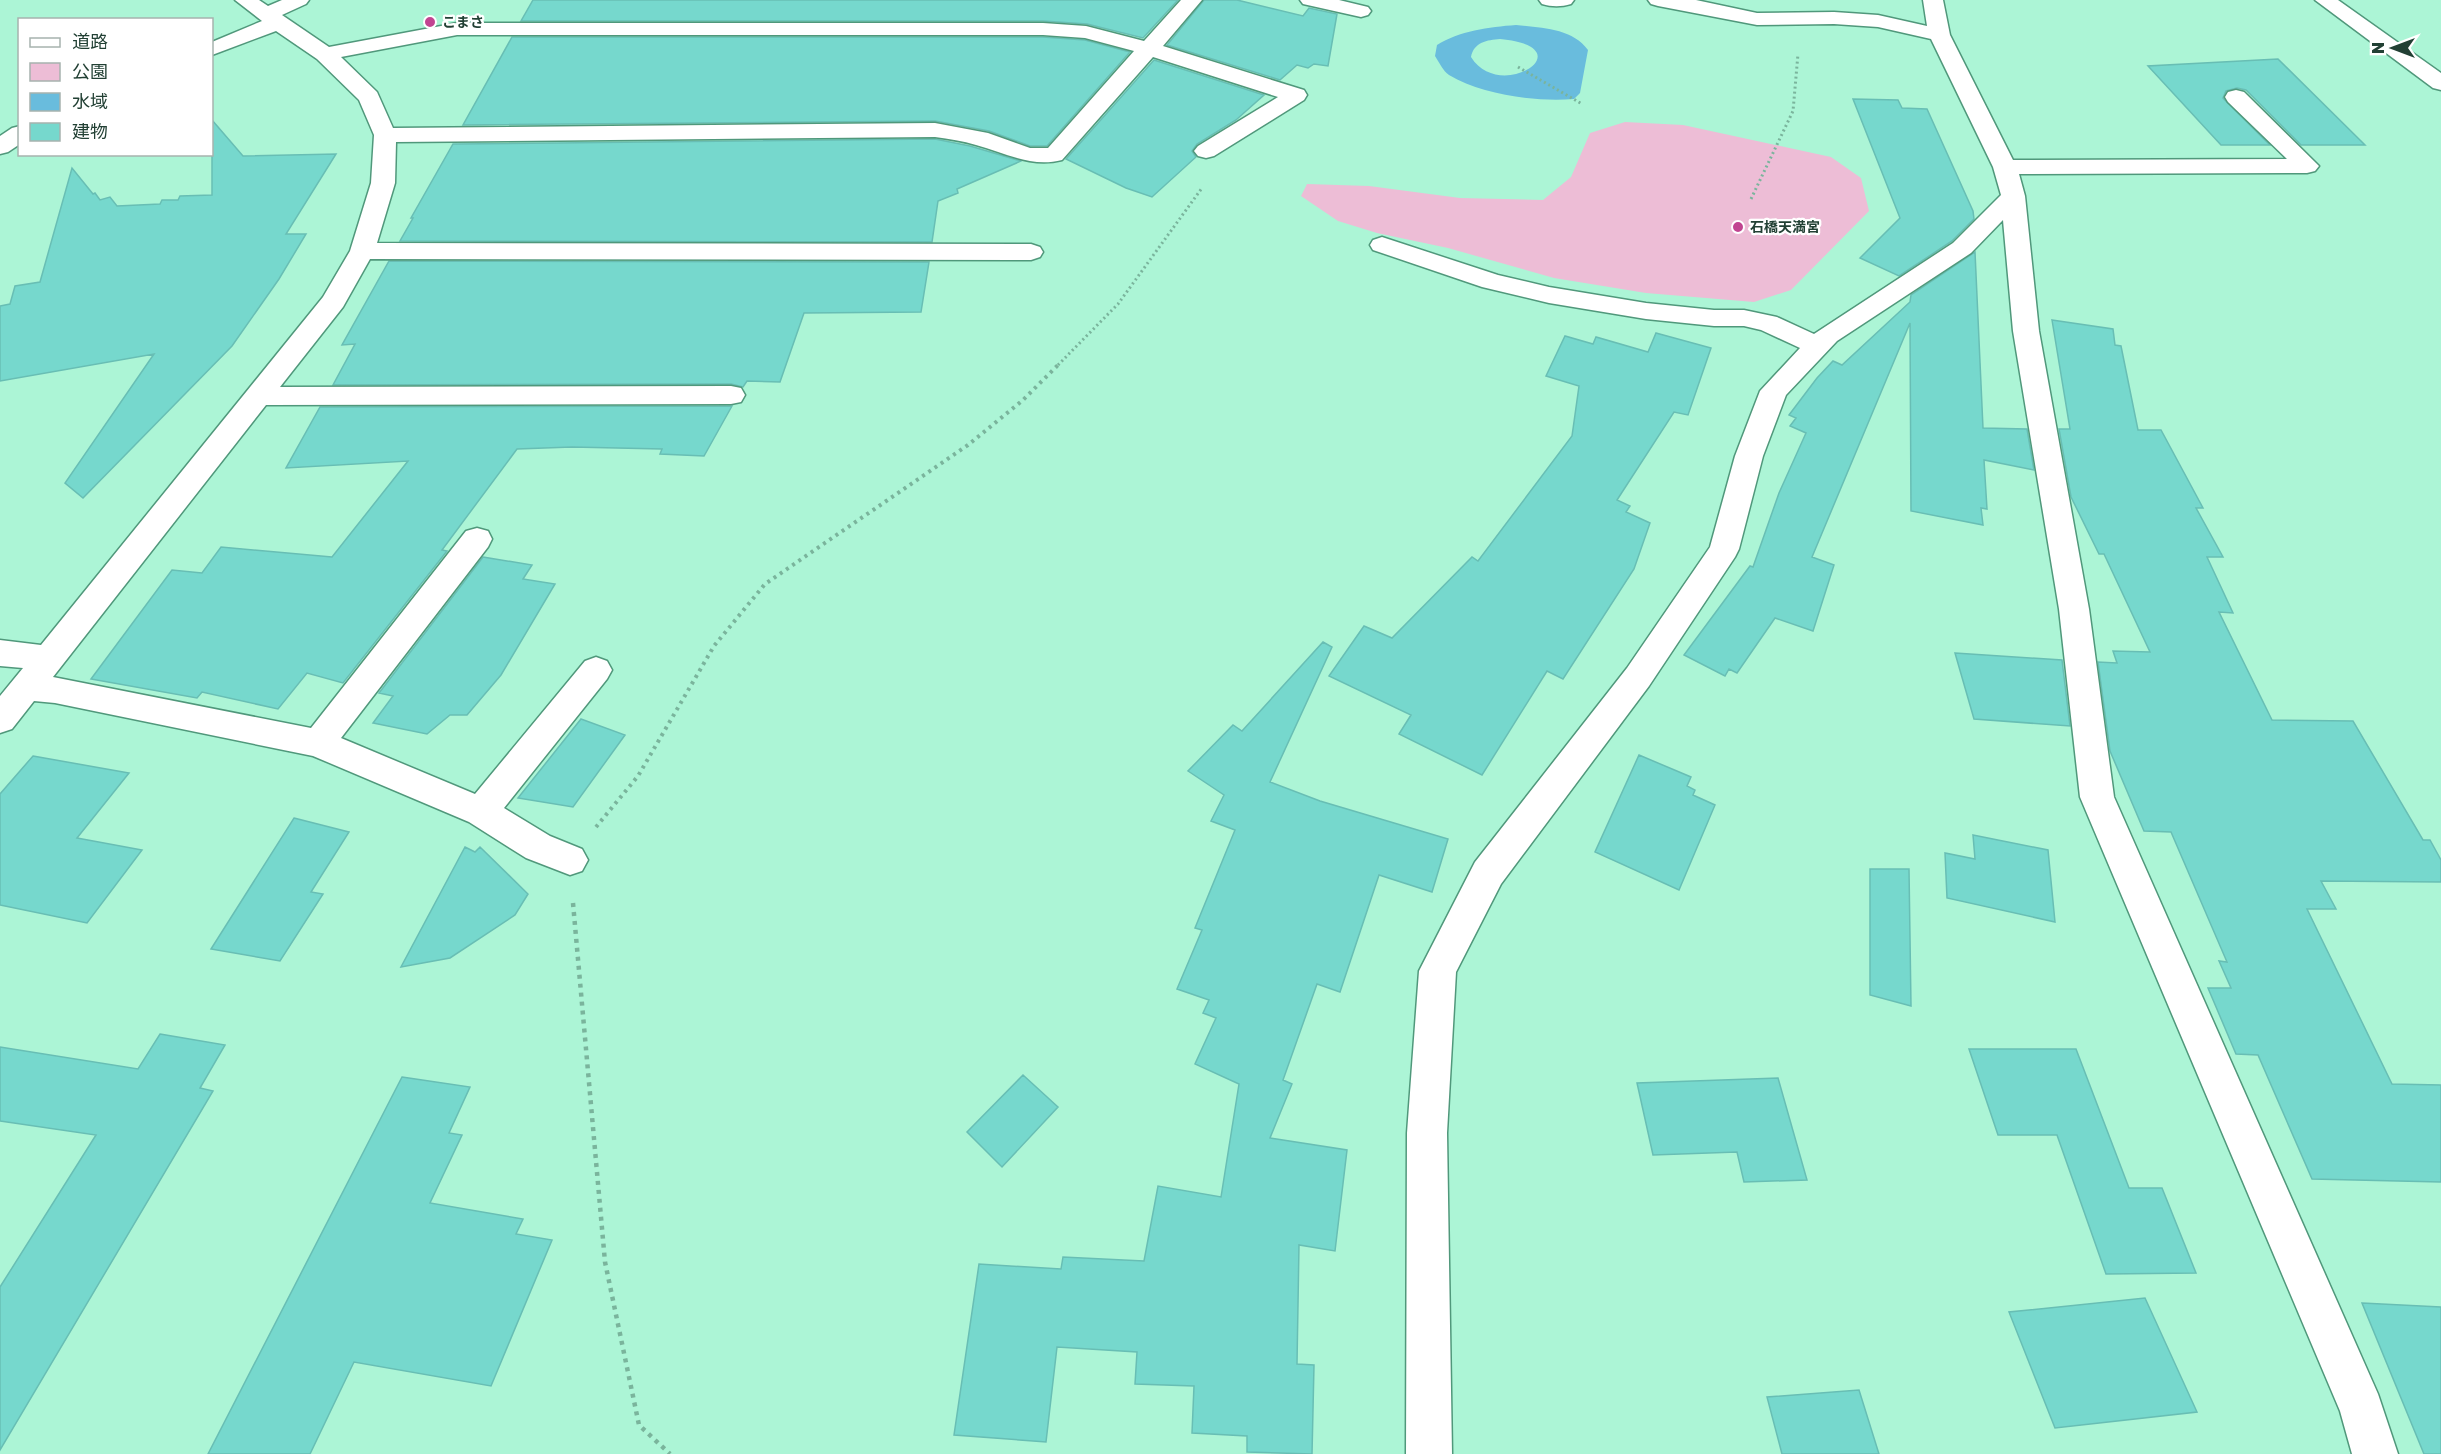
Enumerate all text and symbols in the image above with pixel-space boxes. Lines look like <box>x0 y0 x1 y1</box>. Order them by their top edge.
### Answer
place label: こまさ <box>442 13 484 30</box>
marker: こまさ <box>423 15 437 29</box>
legend <box>18 18 213 156</box>
north arrow <box>2363 18 2423 78</box>
text: 道路 <box>72 30 108 52</box>
text: N <box>2368 42 2388 54</box>
text: 公園 <box>72 60 108 82</box>
text: 水域 <box>72 90 108 112</box>
text: 建物 <box>72 120 108 142</box>
place label: 石橋天満宮 <box>1750 218 1820 235</box>
marker: 石橋天満宮 <box>1731 220 1745 234</box>

